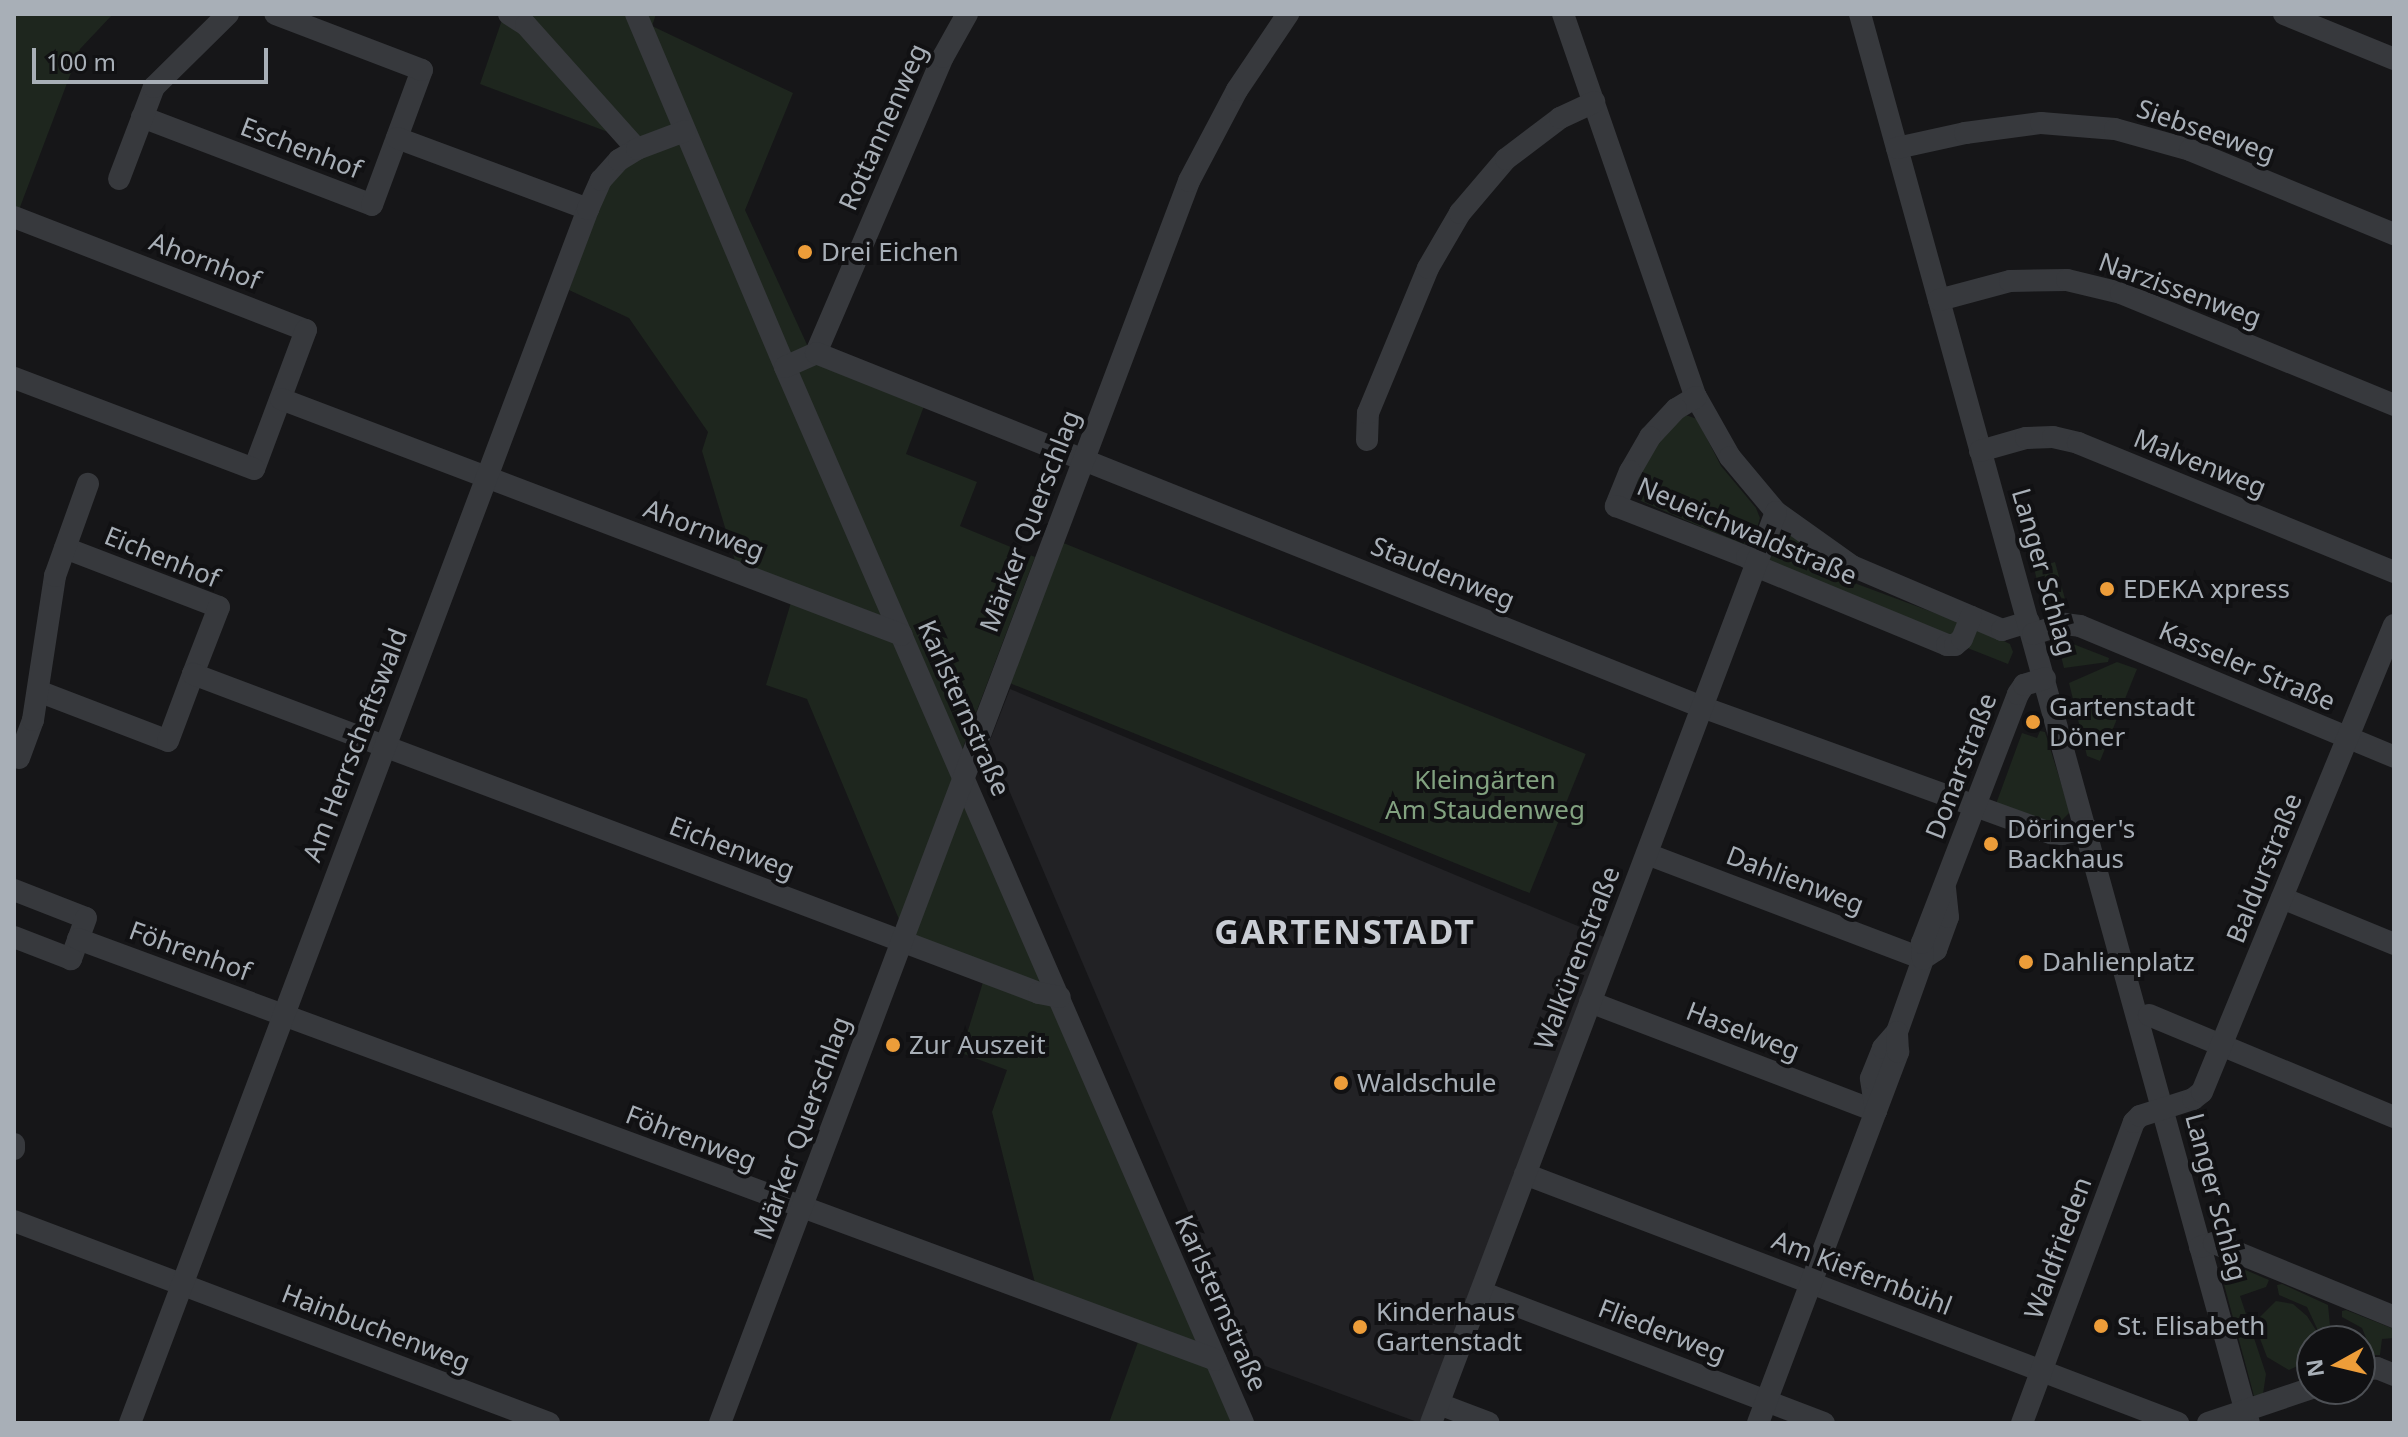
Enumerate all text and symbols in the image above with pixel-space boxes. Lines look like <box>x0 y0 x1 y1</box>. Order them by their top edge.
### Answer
scale bar <box>36 32 272 82</box>
street label: Rottannenweg <box>832 39 934 215</box>
text: 100 m <box>46 45 116 78</box>
street label: Siebseeweg <box>2133 93 2279 169</box>
street label: Eschenhof <box>236 111 366 185</box>
street label: Ahornhof <box>145 226 265 296</box>
place label: Drei Eichen <box>821 236 959 268</box>
marker: Drei Eichen <box>796 243 814 261</box>
street label: Narzissenweg <box>2094 246 2266 334</box>
street label: Märker Querschlag <box>973 406 1087 636</box>
street label: Malvenweg <box>2129 422 2271 504</box>
street label: Neueichwaldstraße <box>1632 471 1862 591</box>
street label: Langer Schlag <box>2005 485 2083 659</box>
street label: Ahornweg <box>639 493 769 567</box>
street label: Eichenhof <box>100 520 224 594</box>
street label: Staudenweg <box>1367 530 1519 616</box>
place label: EDEKA xpress <box>2123 573 2290 605</box>
marker: EDEKA xpress <box>2098 580 2116 598</box>
street label: Karlsternstraße <box>911 615 1017 801</box>
street label: Kasseler Straße <box>2154 615 2340 717</box>
street label: Am Herrschaftswald <box>296 624 414 866</box>
street label: Donarstraße <box>1919 689 2003 843</box>
place label: Gartenstadt Döner <box>2049 691 2195 752</box>
marker: Gartenstadt Döner <box>2024 713 2042 731</box>
park label: Kleingärten Am Staudenweg <box>1385 764 1585 826</box>
street label: Baldurstraße <box>2220 789 2308 947</box>
street label: Eichenweg <box>665 810 799 886</box>
place label: Döringer's Backhaus <box>2007 813 2135 874</box>
marker: Döringer's Backhaus <box>1982 835 2000 853</box>
street label: Dahlienweg <box>1722 839 1868 921</box>
street label: Walkürenstraße <box>1528 862 1626 1054</box>
district label: GARTENSTADT <box>1214 912 1476 952</box>
street label: Föhrenhof <box>125 915 255 987</box>
place label: Dahlienplatz <box>2042 946 2195 978</box>
marker: Dahlienplatz <box>2017 953 2035 971</box>
street label: Haselweg <box>1682 995 1804 1067</box>
street label: Märker Querschlag <box>747 1012 857 1244</box>
place label: Zur Auszeit <box>909 1029 1046 1061</box>
marker: Zur Auszeit <box>884 1036 902 1054</box>
place label: Waldschule <box>1357 1067 1496 1099</box>
marker: Waldschule <box>1332 1074 1350 1092</box>
street label: Föhrenweg <box>621 1099 761 1177</box>
street label: Langer Schlag <box>2179 1110 2253 1284</box>
street label: Waldfrieden <box>2018 1173 2098 1323</box>
street label: Karlsternstraße <box>1168 1210 1274 1396</box>
street label: Am Kiefernbühl <box>1768 1224 1956 1322</box>
street label: Hainbuchenweg <box>277 1278 475 1378</box>
street label: Fliederweg <box>1594 1292 1730 1370</box>
place label: Kinderhaus Gartenstadt <box>1376 1296 1522 1358</box>
place label: St. Elisabeth <box>2117 1310 2265 1342</box>
marker: St. Elisabeth <box>2092 1317 2110 1335</box>
marker: Kinderhaus Gartenstadt <box>1351 1318 1369 1336</box>
north arrow <box>2296 1325 2376 1405</box>
text: N <box>2298 1357 2330 1379</box>

